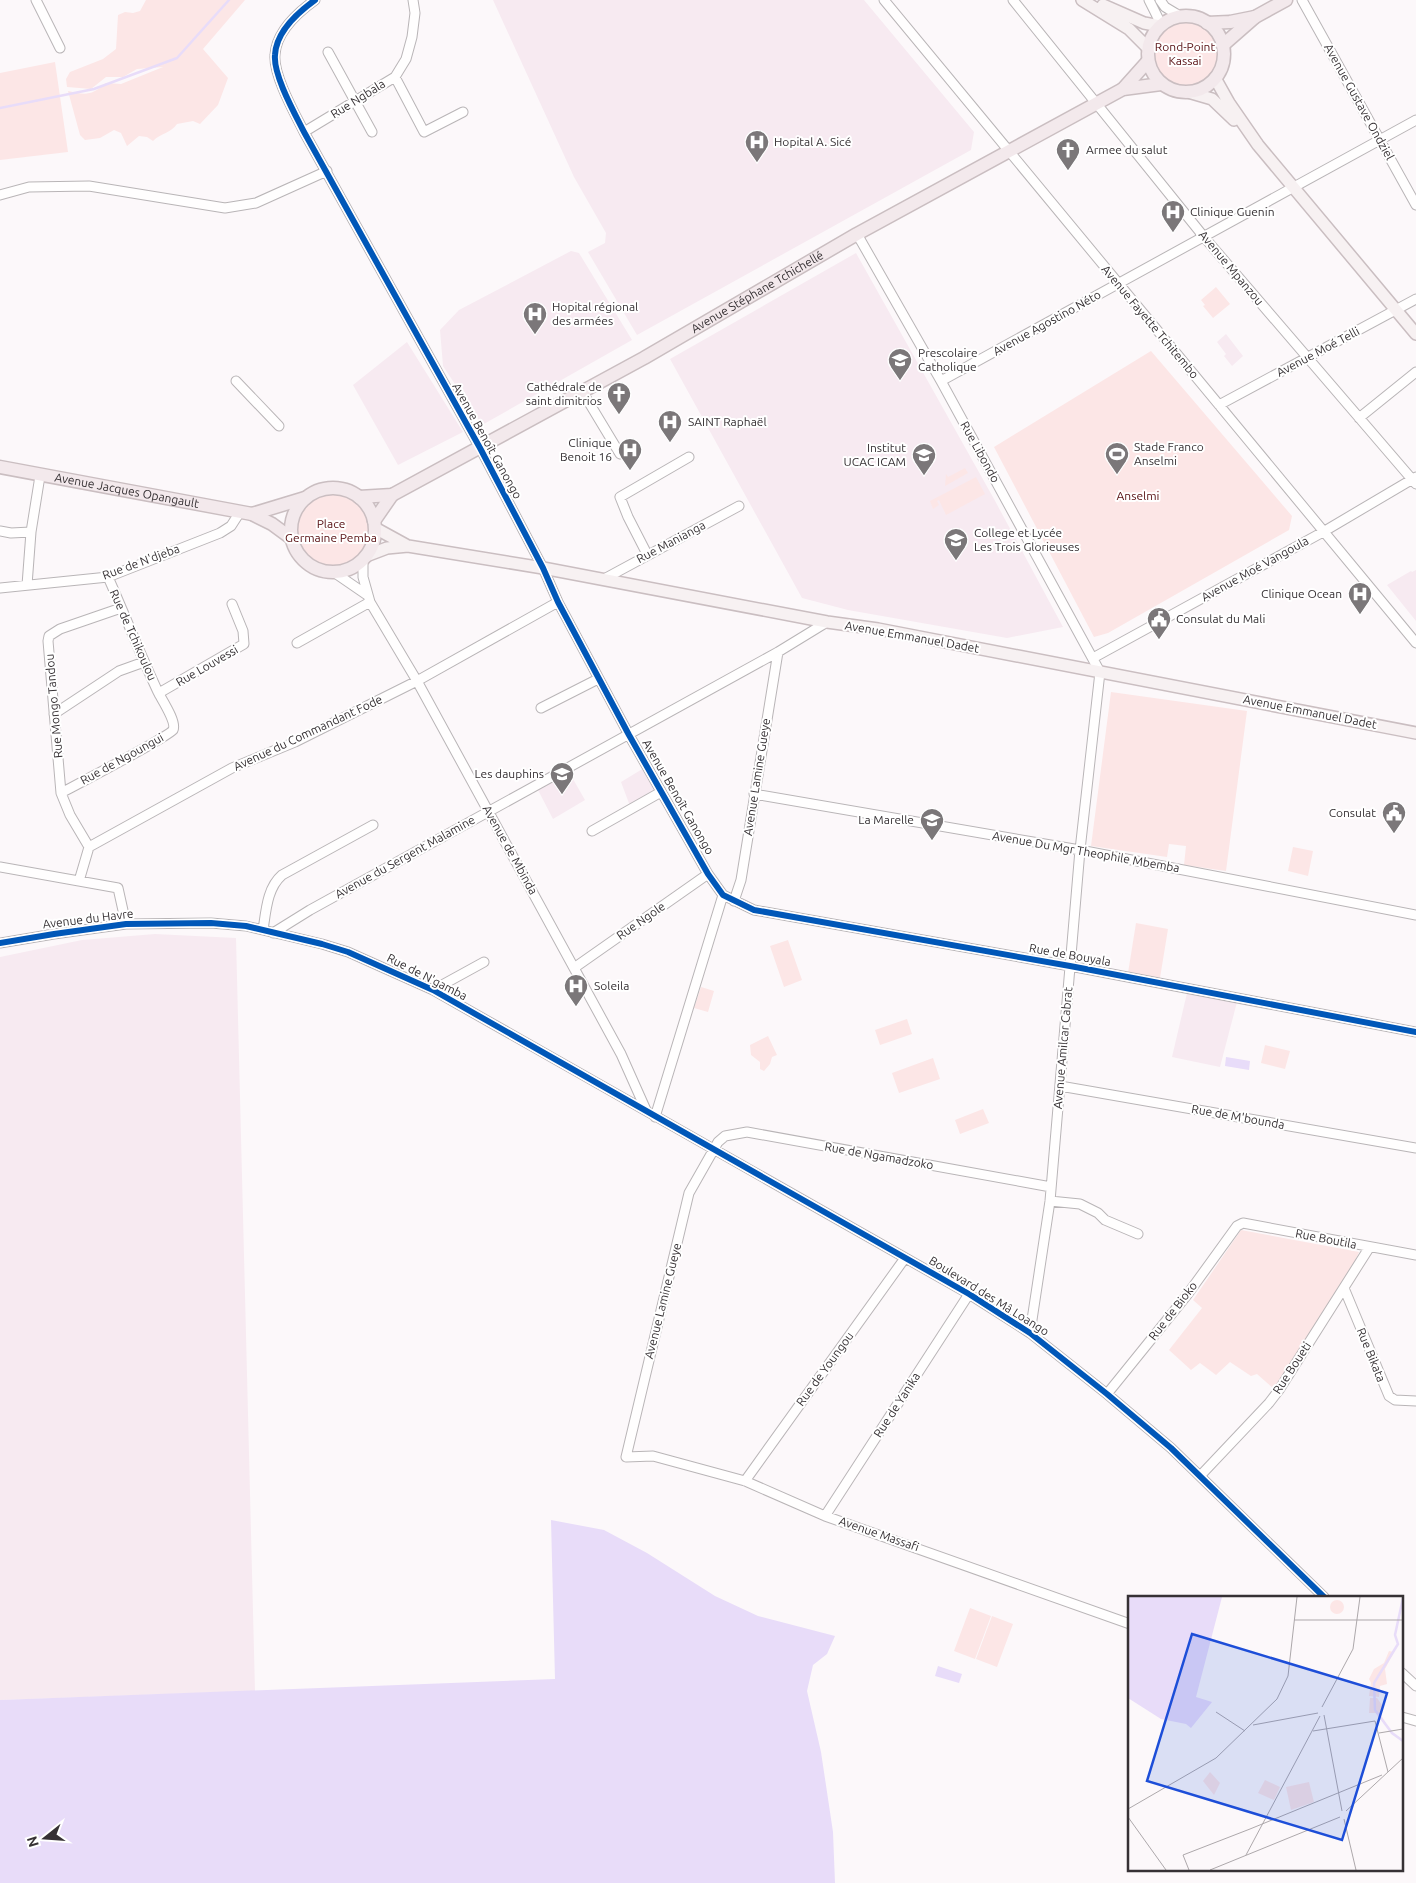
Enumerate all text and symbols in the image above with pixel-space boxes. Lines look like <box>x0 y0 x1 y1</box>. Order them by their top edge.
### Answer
park label: Rond-Point Kassai <box>1155 40 1215 67</box>
street label: Avenue Gustave Ondziel <box>1322 41 1397 162</box>
street label: Rue Ngbala <box>328 77 387 120</box>
hospital icon: Hopital A. Sicé <box>744 129 770 163</box>
place label: Hopital A. Sicé <box>774 135 851 148</box>
church icon: Armee du salut <box>1055 137 1081 171</box>
place label: Armee du salut <box>1086 143 1168 156</box>
hospital icon: Clinique Guenin <box>1160 199 1186 233</box>
place label: Clinique Guenin <box>1190 205 1274 218</box>
street label: Avenue Mpanzou <box>1197 228 1266 307</box>
street label: Avenue Stéphane Tchichellé <box>689 248 825 335</box>
street label: Avenue Fayette Tchitembo <box>1099 263 1201 381</box>
street label: Avenue Agostino Néto <box>991 287 1103 358</box>
place label: Hopital régional des armées <box>552 300 638 327</box>
hospital icon: Hopital régional des armées <box>522 301 548 335</box>
street label: Avenue Moé Telli <box>1274 324 1361 379</box>
place label: Prescolaire Catholique <box>918 346 978 373</box>
school or university icon: Prescolaire Catholique <box>887 347 913 381</box>
place label: Cathédrale de saint dimitrios <box>526 380 602 407</box>
street label: Avenue Benoît Ganongo <box>450 381 525 501</box>
church icon: Cathédrale de saint dimitrios <box>606 381 632 415</box>
hospital icon: SAINT Raphaël <box>657 409 683 443</box>
place label: SAINT Raphaël <box>688 415 767 428</box>
street label: Rue Libondo <box>958 419 1003 485</box>
place label: Clinique Benoit 16 <box>560 436 612 463</box>
hospital icon: Clinique Benoit 16 <box>617 437 643 471</box>
place label: Stade Franco Anselmi <box>1134 440 1204 467</box>
place label: Institut UCAC ICAM <box>843 441 906 468</box>
sports icon: Stade Franco Anselmi <box>1104 441 1130 475</box>
school or university icon: Institut UCAC ICAM <box>911 442 937 476</box>
street label: Avenue Jacques Opangault <box>54 470 200 510</box>
park label: Anselmi <box>1117 489 1160 502</box>
park label: Place Germaine Pemba <box>285 517 377 544</box>
street label: Rue Manianga <box>634 518 707 565</box>
place label: College et Lycée Les Trois Glorieuses <box>974 526 1079 553</box>
school or university icon: College et Lycée Les Trois Glorieuses <box>943 527 969 561</box>
street label: Avenue Moé Vangoula <box>1199 534 1311 603</box>
street label: Rue de N'djeba <box>100 542 181 582</box>
hospital icon: Clinique Ocean <box>1347 581 1373 615</box>
street label: Rue de Tchikoulou <box>108 587 159 682</box>
place label: Clinique Ocean <box>1261 587 1342 600</box>
public building icon: Consulat du Mali <box>1146 606 1172 640</box>
place label: Consulat du Mali <box>1176 612 1265 625</box>
street label: Avenue Emmanuel Dadet <box>844 618 980 655</box>
street label: Rue Louvessi <box>173 643 240 689</box>
street label: Rue Mongo Tandou <box>42 653 65 759</box>
street label: Avenue du Commandant Fode <box>231 692 384 773</box>
street label: Avenue Emmanuel Dadet <box>1242 692 1378 731</box>
street label: Avenue Lamine Gueye <box>741 717 772 837</box>
street label: Rue de Ngoungui <box>78 730 166 787</box>
street label: Avenue Benoît Ganongo <box>640 737 717 856</box>
school or university icon: Les dauphins <box>549 761 575 795</box>
place label: Les dauphins <box>474 767 544 780</box>
public building icon: Consulat <box>1381 800 1407 834</box>
street label: Avenue de Mbinda <box>481 803 540 897</box>
place label: Consulat <box>1329 806 1376 819</box>
school or university icon: La Marelle <box>919 807 945 841</box>
street label: Avenue du Sergent Malamine <box>333 813 477 900</box>
place label: La Marelle <box>858 813 914 826</box>
street label: Avenue Du Mgr Theophile Mbemba <box>991 829 1181 874</box>
street label: Rue Ngole <box>614 899 667 942</box>
street label: Avenue du Havre <box>42 906 134 931</box>
street label: Rue de Bouyala <box>1028 941 1112 968</box>
street label: Rue de N'gamba <box>385 951 469 1002</box>
hospital icon: Soleila <box>563 973 589 1007</box>
place label: Soleila <box>594 979 629 992</box>
street label: Avenue Amilcar Cabrat <box>1051 986 1074 1109</box>
street label: Rue de M'bounda <box>1190 1102 1286 1131</box>
street label: Rue de Ngamadzoko <box>824 1140 935 1172</box>
street label: Rue Boutila <box>1294 1226 1358 1251</box>
street label: Avenue Lamine Gueye <box>642 1242 683 1360</box>
street label: Boulevard des Mâ Loango <box>927 1253 1051 1338</box>
street label: Rue de Bioko <box>1146 1279 1199 1342</box>
street label: Rue Bikata <box>1355 1326 1388 1384</box>
street label: Rue de Youngou <box>793 1329 856 1408</box>
street label: Rue Boueti <box>1270 1339 1313 1396</box>
street label: Rue de Yanika <box>871 1370 922 1440</box>
street label: Avenue Massafi <box>837 1514 921 1553</box>
inset map <box>1128 1596 1404 1870</box>
north arrow <box>20 1813 70 1863</box>
text: N <box>23 1834 42 1849</box>

